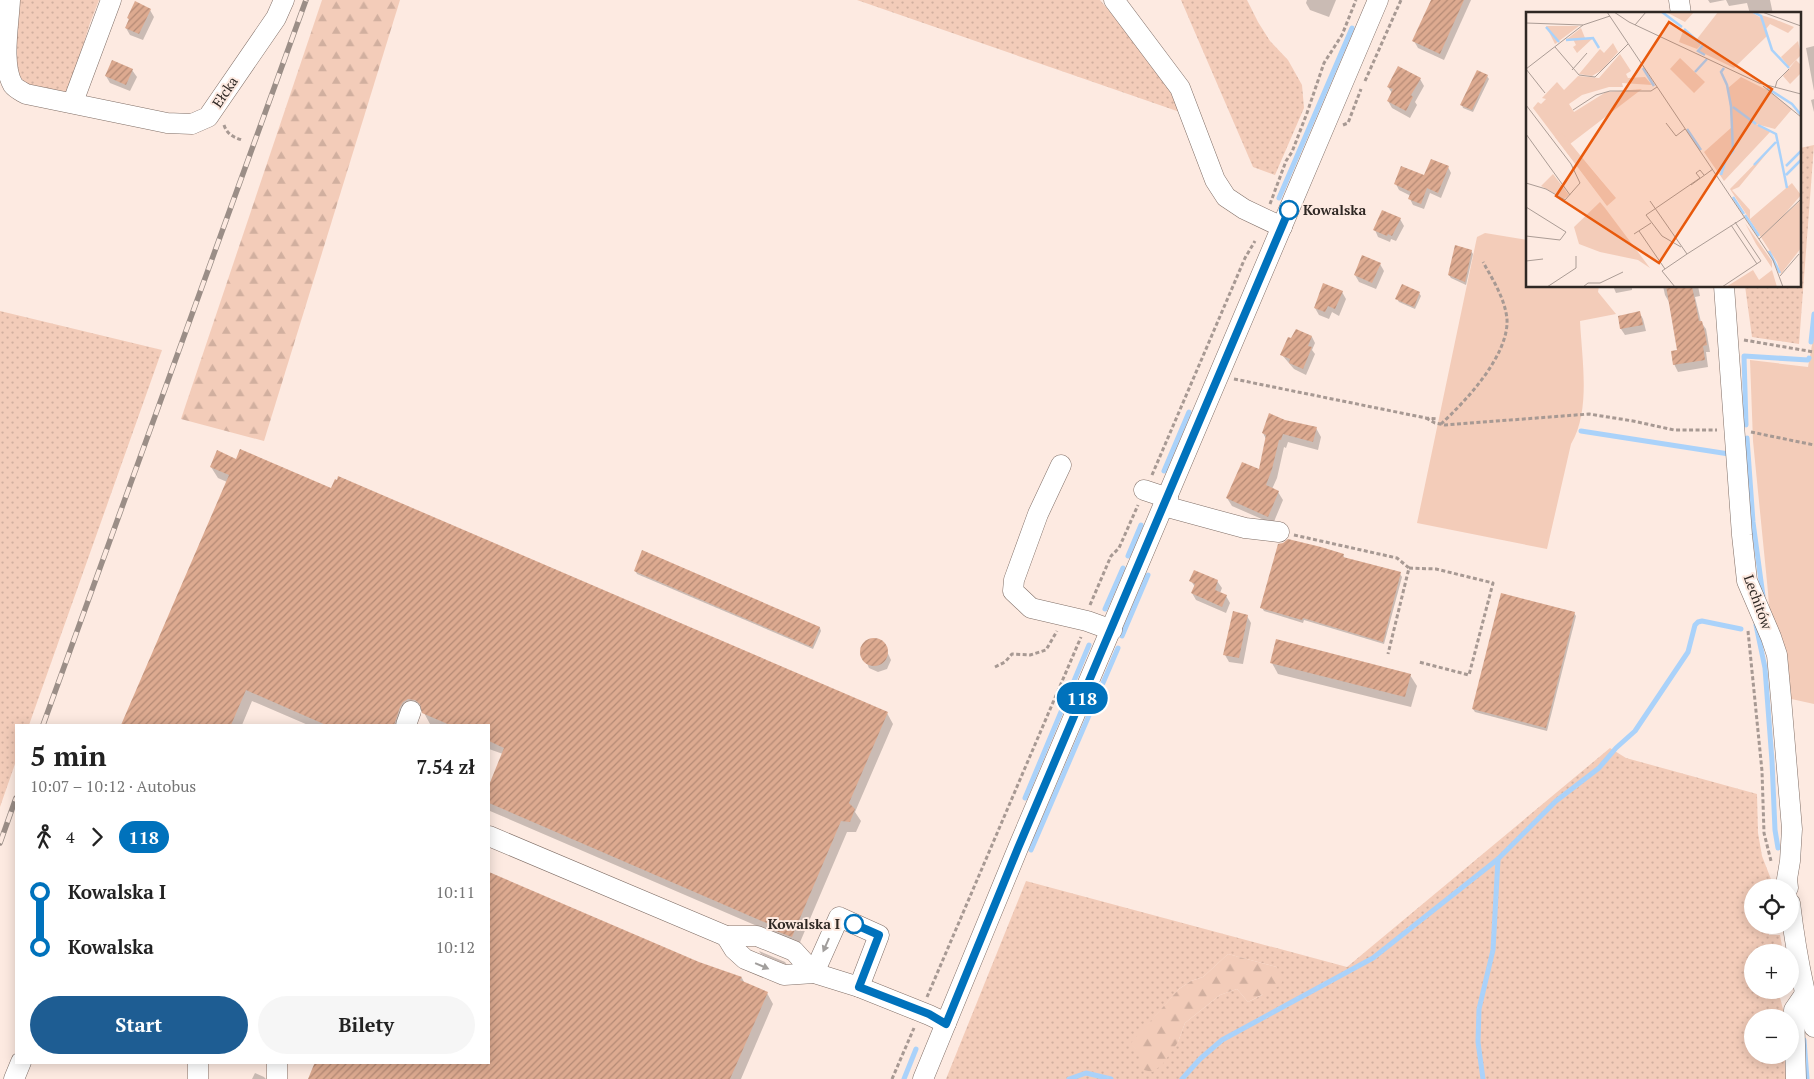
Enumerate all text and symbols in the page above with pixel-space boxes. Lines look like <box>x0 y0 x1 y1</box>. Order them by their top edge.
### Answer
inset map <box>1526 12 1802 288</box>
street label: Ełcka <box>207 73 242 111</box>
marker: Kowalska <box>1279 200 1299 220</box>
place label: Kowalska <box>1303 200 1366 219</box>
street label: Lechitów <box>1740 572 1777 632</box>
line badge: 118 <box>1053 682 1111 714</box>
text: 118 <box>1067 686 1097 710</box>
text: 5 min <box>30 737 107 774</box>
text: 7.54 zł <box>417 754 475 779</box>
text: 10:07 – 10:12 · Autobus <box>30 775 196 797</box>
icon: walk <box>30 823 58 851</box>
icon: forward <box>83 823 111 851</box>
text: 118 <box>129 825 159 849</box>
text: 4 <box>66 826 75 848</box>
text: Kowalska I <box>68 879 166 904</box>
map controls <box>1744 879 1799 1064</box>
button: locate <box>1744 879 1799 934</box>
text: 10:11 <box>436 881 475 903</box>
place label: Kowalska I <box>768 914 840 933</box>
marker: Kowalska I <box>844 914 864 934</box>
text: Kowalska <box>68 934 154 959</box>
text: 10:12 <box>436 936 475 958</box>
one-way arrow <box>822 938 830 952</box>
button: + <box>1744 944 1799 999</box>
one-way arrow <box>755 963 769 971</box>
button: Start <box>30 996 248 1054</box>
button: Bilety <box>258 996 475 1054</box>
button: − <box>1744 1009 1799 1064</box>

